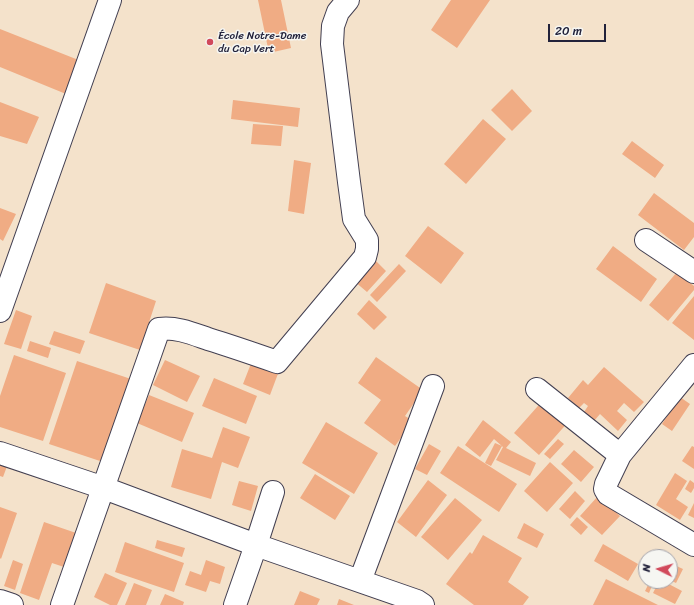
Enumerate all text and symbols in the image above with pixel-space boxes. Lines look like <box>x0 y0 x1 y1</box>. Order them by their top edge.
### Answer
scale bar <box>550 16 608 42</box>
text: 20 m <box>555 20 582 42</box>
place label: École Notre-Dame du Cap Vert <box>218 29 306 55</box>
marker: École Notre-Dame du Cap Vert <box>205 37 215 47</box>
north arrow <box>638 549 678 589</box>
text: N <box>637 563 656 573</box>

